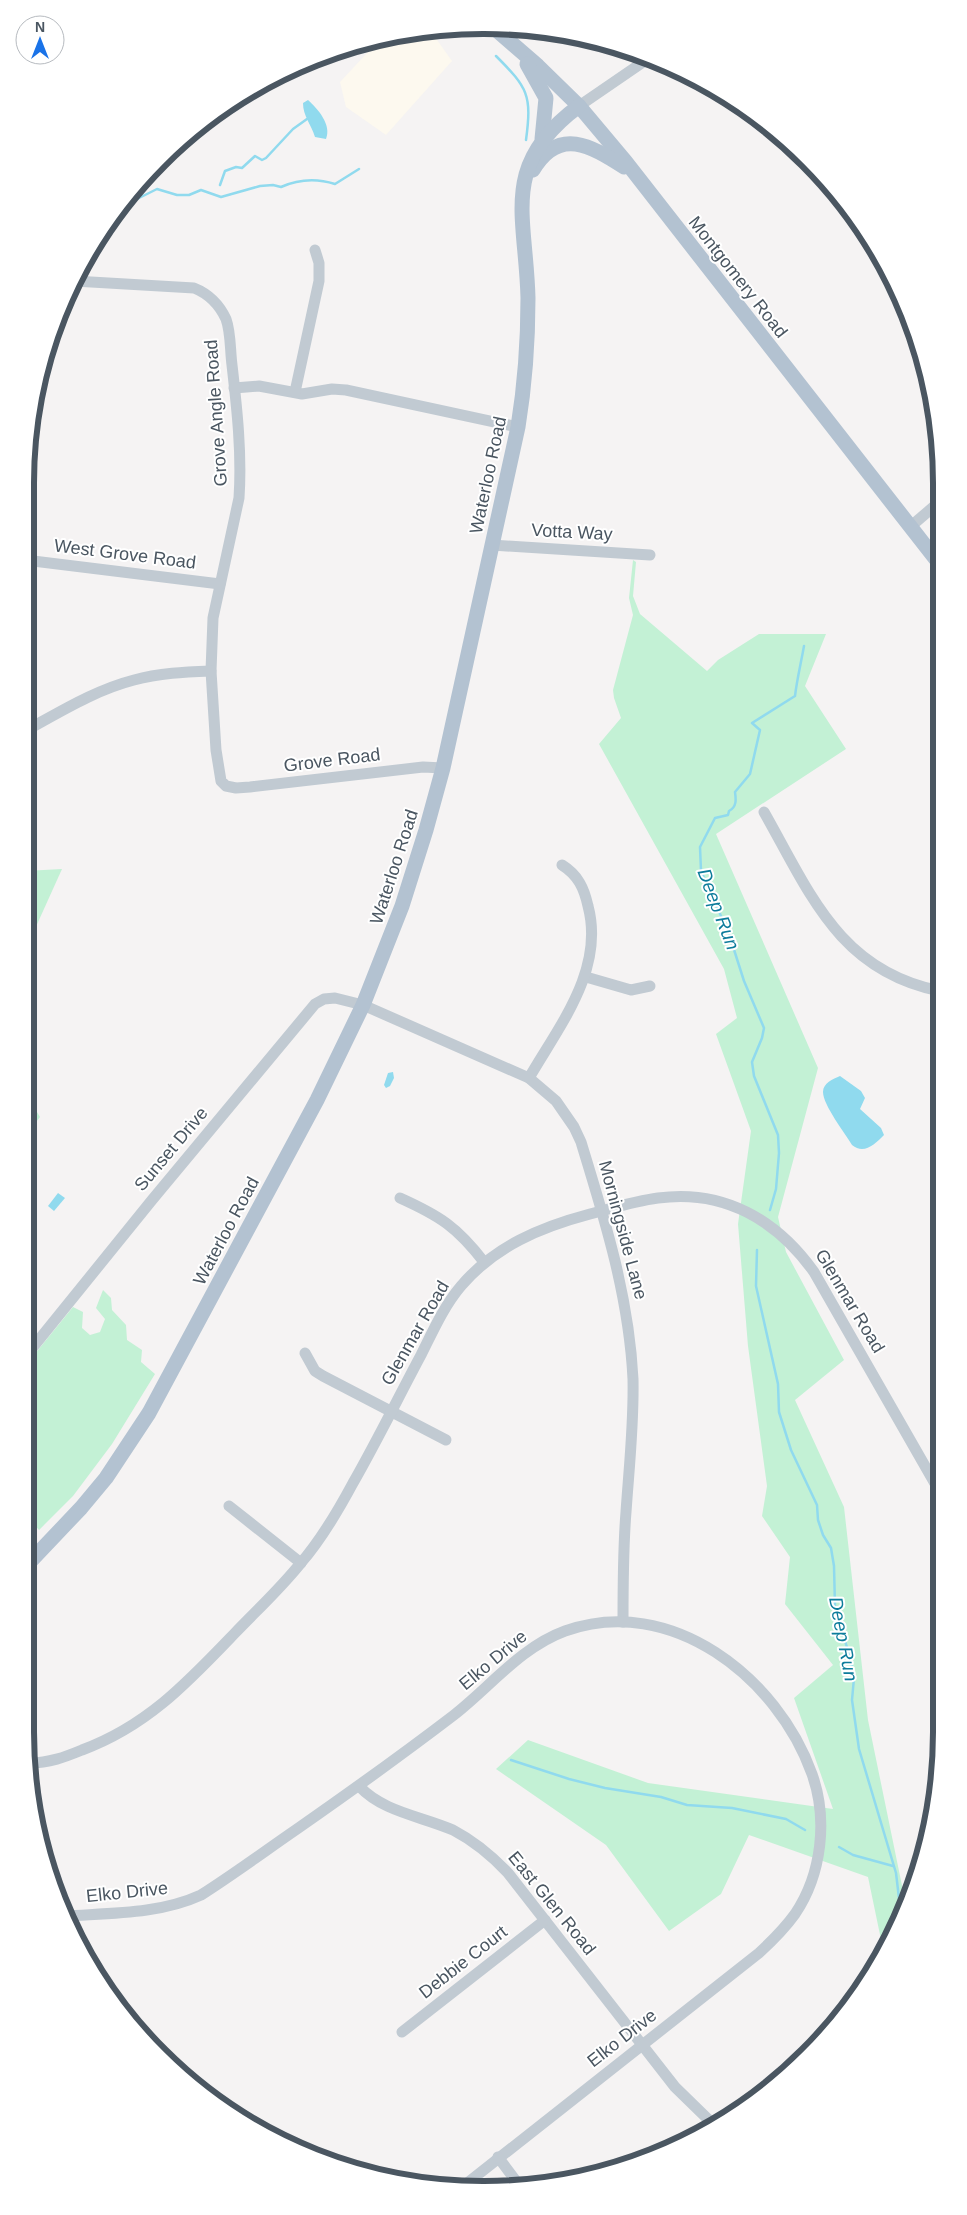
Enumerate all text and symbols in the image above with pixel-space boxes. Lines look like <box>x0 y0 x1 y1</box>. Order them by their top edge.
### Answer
north arrow <box>15 15 65 65</box>
text: N <box>35 19 45 35</box>
street label: Montgomery Road <box>685 212 791 342</box>
street label: Grove Angle Road <box>201 339 231 487</box>
street label: Waterloo Road <box>466 415 510 535</box>
street label: Votta Way <box>531 520 613 544</box>
street label: West Grove Road <box>53 535 197 573</box>
street label: Grove Road <box>283 744 381 776</box>
street label: Waterloo Road <box>366 807 422 927</box>
water label: Deep Run <box>693 865 744 953</box>
street label: Sunset Drive <box>130 1103 212 1195</box>
street label: Morningside Lane <box>595 1158 651 1302</box>
street label: Waterloo Road <box>189 1174 263 1288</box>
street label: Glenmar Road <box>811 1246 889 1356</box>
street label: Glenmar Road <box>377 1277 453 1389</box>
water label: Deep Run <box>825 1595 862 1683</box>
street label: Elko Drive <box>455 1626 531 1694</box>
street label: East Glen Road <box>504 1847 600 1959</box>
street label: Elko Drive <box>85 1878 169 1906</box>
street label: Debbie Court <box>415 1921 511 2003</box>
street label: Elko Drive <box>584 2005 660 2071</box>

